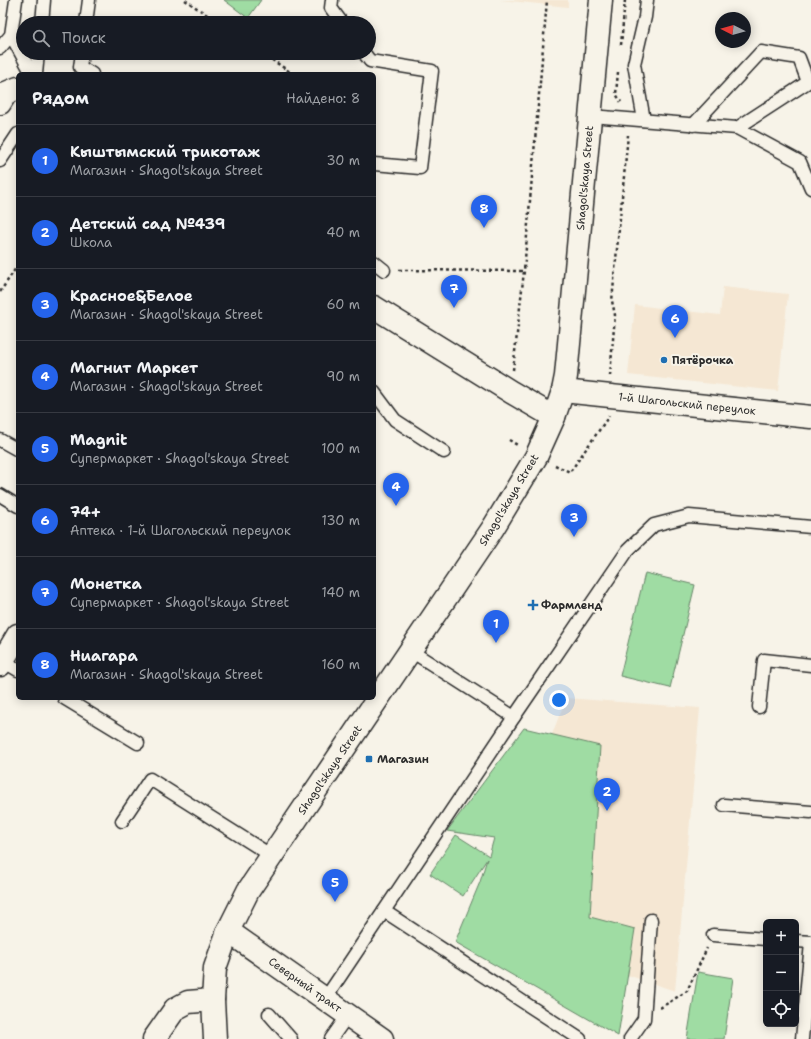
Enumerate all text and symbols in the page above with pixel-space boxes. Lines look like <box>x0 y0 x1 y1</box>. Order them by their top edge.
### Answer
north arrow <box>715 12 751 48</box>
search box <box>16 16 376 60</box>
icon: search <box>30 27 52 49</box>
text: Поиск <box>62 28 106 48</box>
text: Рядом <box>32 87 89 109</box>
text: Найдено: 8 <box>286 90 360 107</box>
street label: Shagol'skaya Street <box>573 125 597 231</box>
text: Кыштымский трикотаж <box>70 142 260 162</box>
text: 1 <box>42 152 48 169</box>
text: 30 m <box>326 152 360 169</box>
text: Магазин · Shagol'skaya Street <box>70 162 263 179</box>
pin: 8 <box>471 195 497 228</box>
text: Детский сад №439 <box>70 214 225 234</box>
text: 2 <box>40 224 50 241</box>
text: 40 m <box>326 224 360 241</box>
text: Школа <box>70 234 112 251</box>
pin: 7 <box>441 275 467 308</box>
text: Красное&Белое <box>70 286 193 306</box>
text: 3 <box>40 296 50 313</box>
text: 60 m <box>327 296 360 313</box>
pin: 6 <box>662 305 688 338</box>
text: Магазин · Shagol'skaya Street <box>70 306 263 323</box>
place label: Пятёрочка <box>672 353 734 368</box>
marker: Пятёрочка <box>659 355 669 365</box>
text: Магнит Маркет <box>70 358 198 378</box>
text: 4 <box>40 368 50 385</box>
text: 90 m <box>326 368 360 385</box>
text: Магазин · Shagol'skaya Street <box>70 378 263 395</box>
street label: 1-й Шагольский переулок <box>617 389 757 419</box>
text: Magnit <box>70 430 127 450</box>
text: 5 <box>41 440 49 457</box>
text: 100 m <box>321 440 360 457</box>
text: Супермаркет · Shagol'skaya Street <box>70 450 289 467</box>
street label: Shagol'skaya Street <box>476 451 543 549</box>
pin: 4 <box>383 473 409 506</box>
text: 74+ <box>70 502 101 522</box>
pin: 3 <box>561 504 587 537</box>
text: 6 <box>40 512 50 529</box>
text: 130 m <box>322 512 360 529</box>
text: Аптека · 1-й Шагольский переулок <box>70 522 291 539</box>
text: Монетка <box>70 574 142 594</box>
text: 7 <box>40 584 50 601</box>
text: 140 m <box>321 584 360 601</box>
text: Супермаркет · Shagol'skaya Street <box>70 594 289 611</box>
place label: Фармленд <box>541 598 602 613</box>
marker: Фармленд <box>528 600 538 610</box>
pin: 1 <box>483 610 509 643</box>
text: Ниагара <box>70 646 138 666</box>
text: 8 <box>40 656 50 673</box>
text: 160 m <box>322 656 360 673</box>
text: Магазин · Shagol'skaya Street <box>70 666 263 683</box>
your location <box>549 690 569 710</box>
street label: Shagol'skaya Street <box>294 722 366 818</box>
place label: Магазин <box>377 752 429 767</box>
marker: Магазин <box>364 754 374 764</box>
pin: 2 <box>594 778 620 811</box>
pin: 5 <box>322 869 348 902</box>
map controls <box>763 919 799 1027</box>
button: + <box>763 919 799 955</box>
street label: Северный тракт <box>265 954 345 1016</box>
button: − <box>763 955 799 991</box>
button: locate <box>763 991 799 1027</box>

